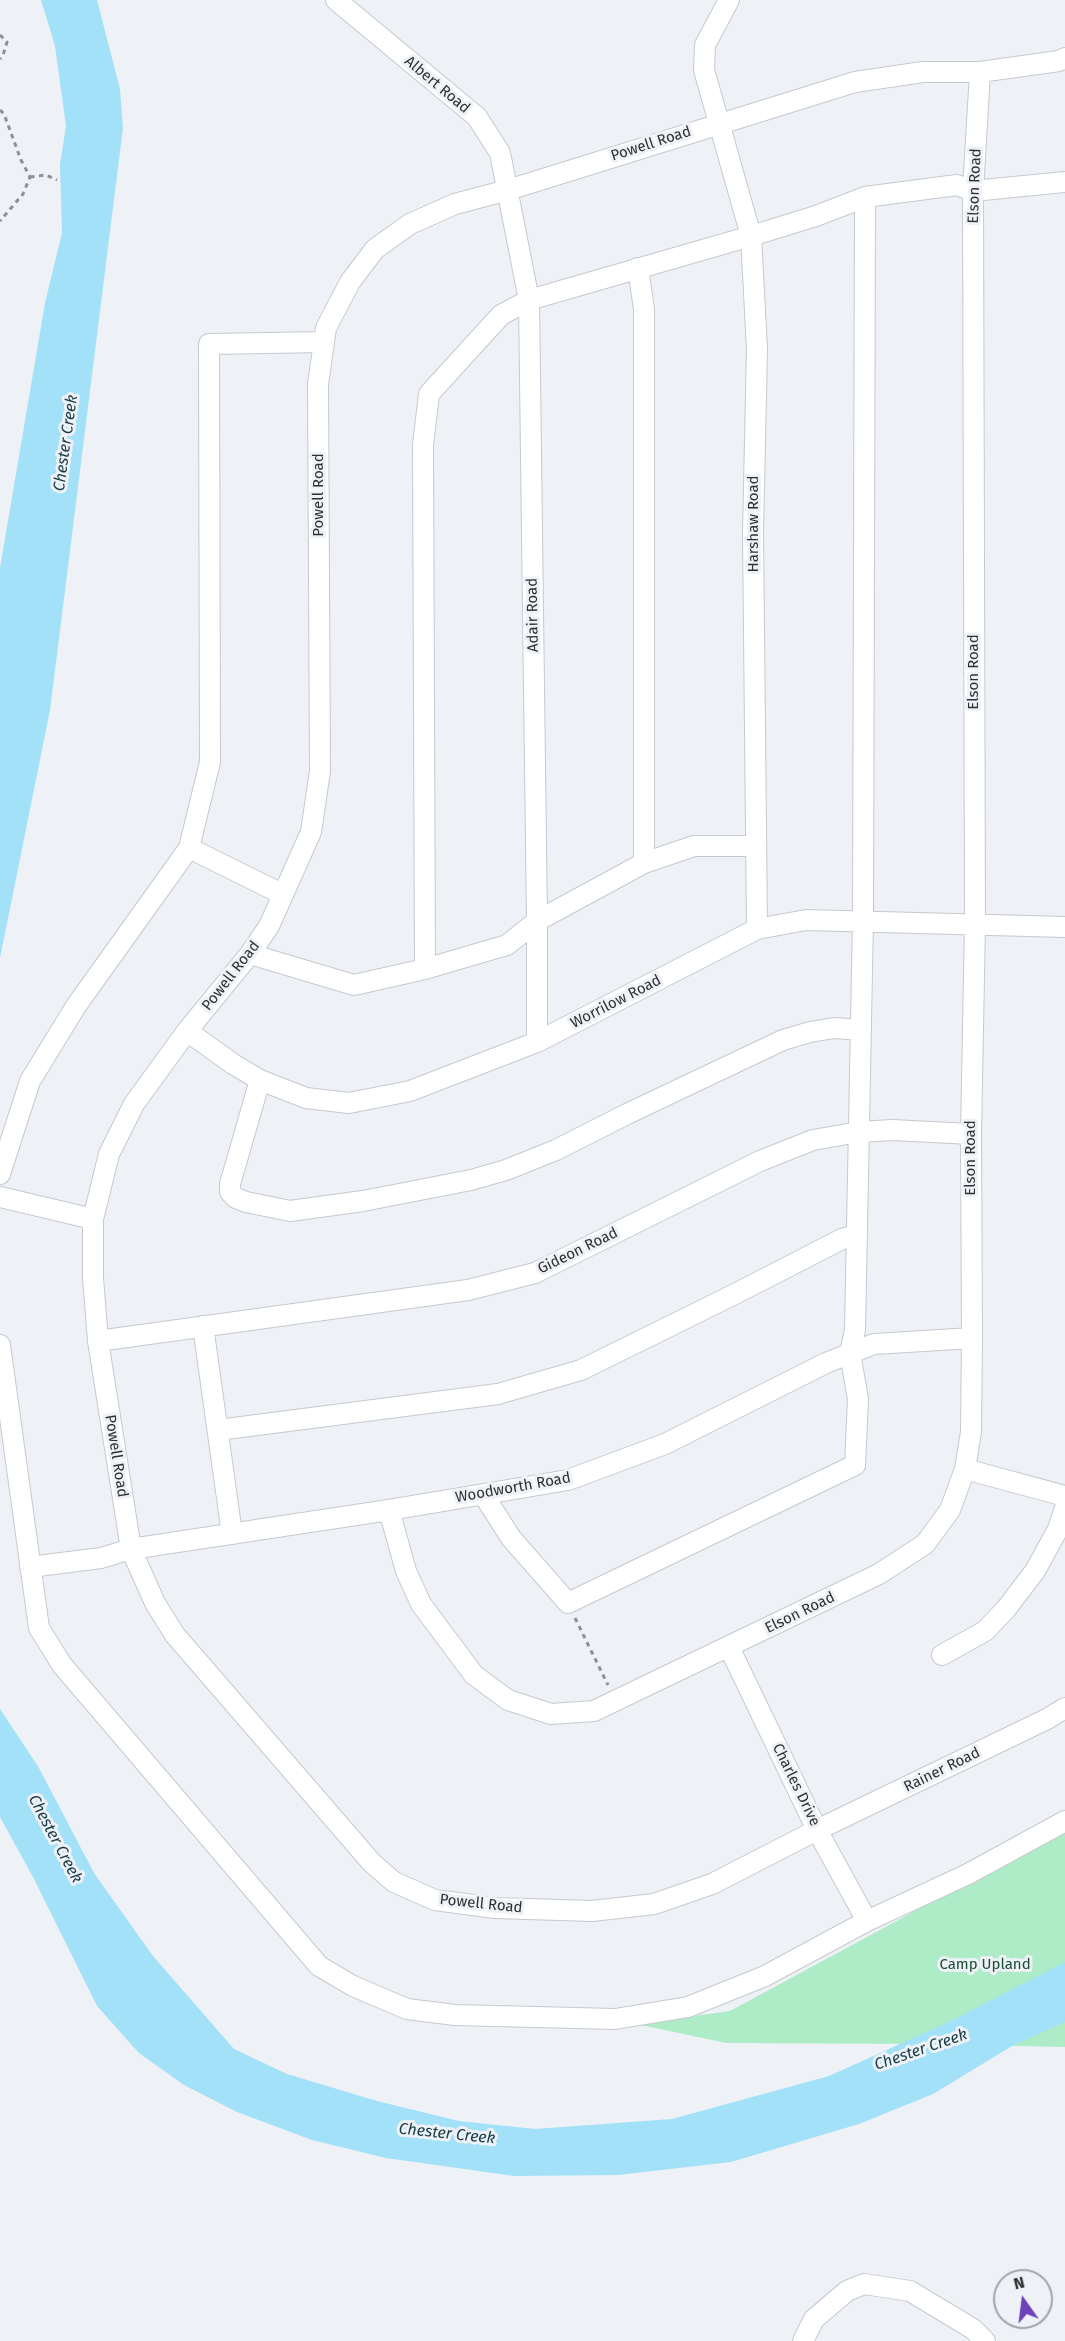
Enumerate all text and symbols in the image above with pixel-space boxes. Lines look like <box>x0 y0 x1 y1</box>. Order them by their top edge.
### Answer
street label: Albert Road <box>401 52 473 118</box>
street label: Powell Road <box>609 123 693 165</box>
street label: Elson Road <box>965 148 985 224</box>
water label: Chester Creek <box>50 394 82 492</box>
street label: Powell Road <box>310 453 328 537</box>
street label: Harshaw Road <box>745 475 763 573</box>
street label: Adair Road <box>523 578 543 652</box>
street label: Elson Road <box>965 634 983 710</box>
street label: Powell Road <box>198 938 264 1014</box>
street label: Worrilow Road <box>568 971 664 1033</box>
street label: Elson Road <box>962 1120 980 1196</box>
street label: Gideon Road <box>535 1224 621 1278</box>
street label: Powell Road <box>101 1413 131 1499</box>
street label: Woodworth Road <box>454 1469 572 1507</box>
street label: Elson Road <box>762 1588 838 1638</box>
street label: Charles Drive <box>768 1741 824 1829</box>
street label: Rainer Road <box>901 1744 983 1796</box>
water label: Chester Creek <box>24 1792 86 1886</box>
street label: Powell Road <box>439 1891 523 1917</box>
park label: Camp Upland <box>939 1956 1031 1974</box>
water label: Chester Creek <box>872 2025 970 2075</box>
water label: Chester Creek <box>398 2119 496 2149</box>
north arrow <box>993 2269 1053 2329</box>
text: N <box>1012 2272 1026 2293</box>

